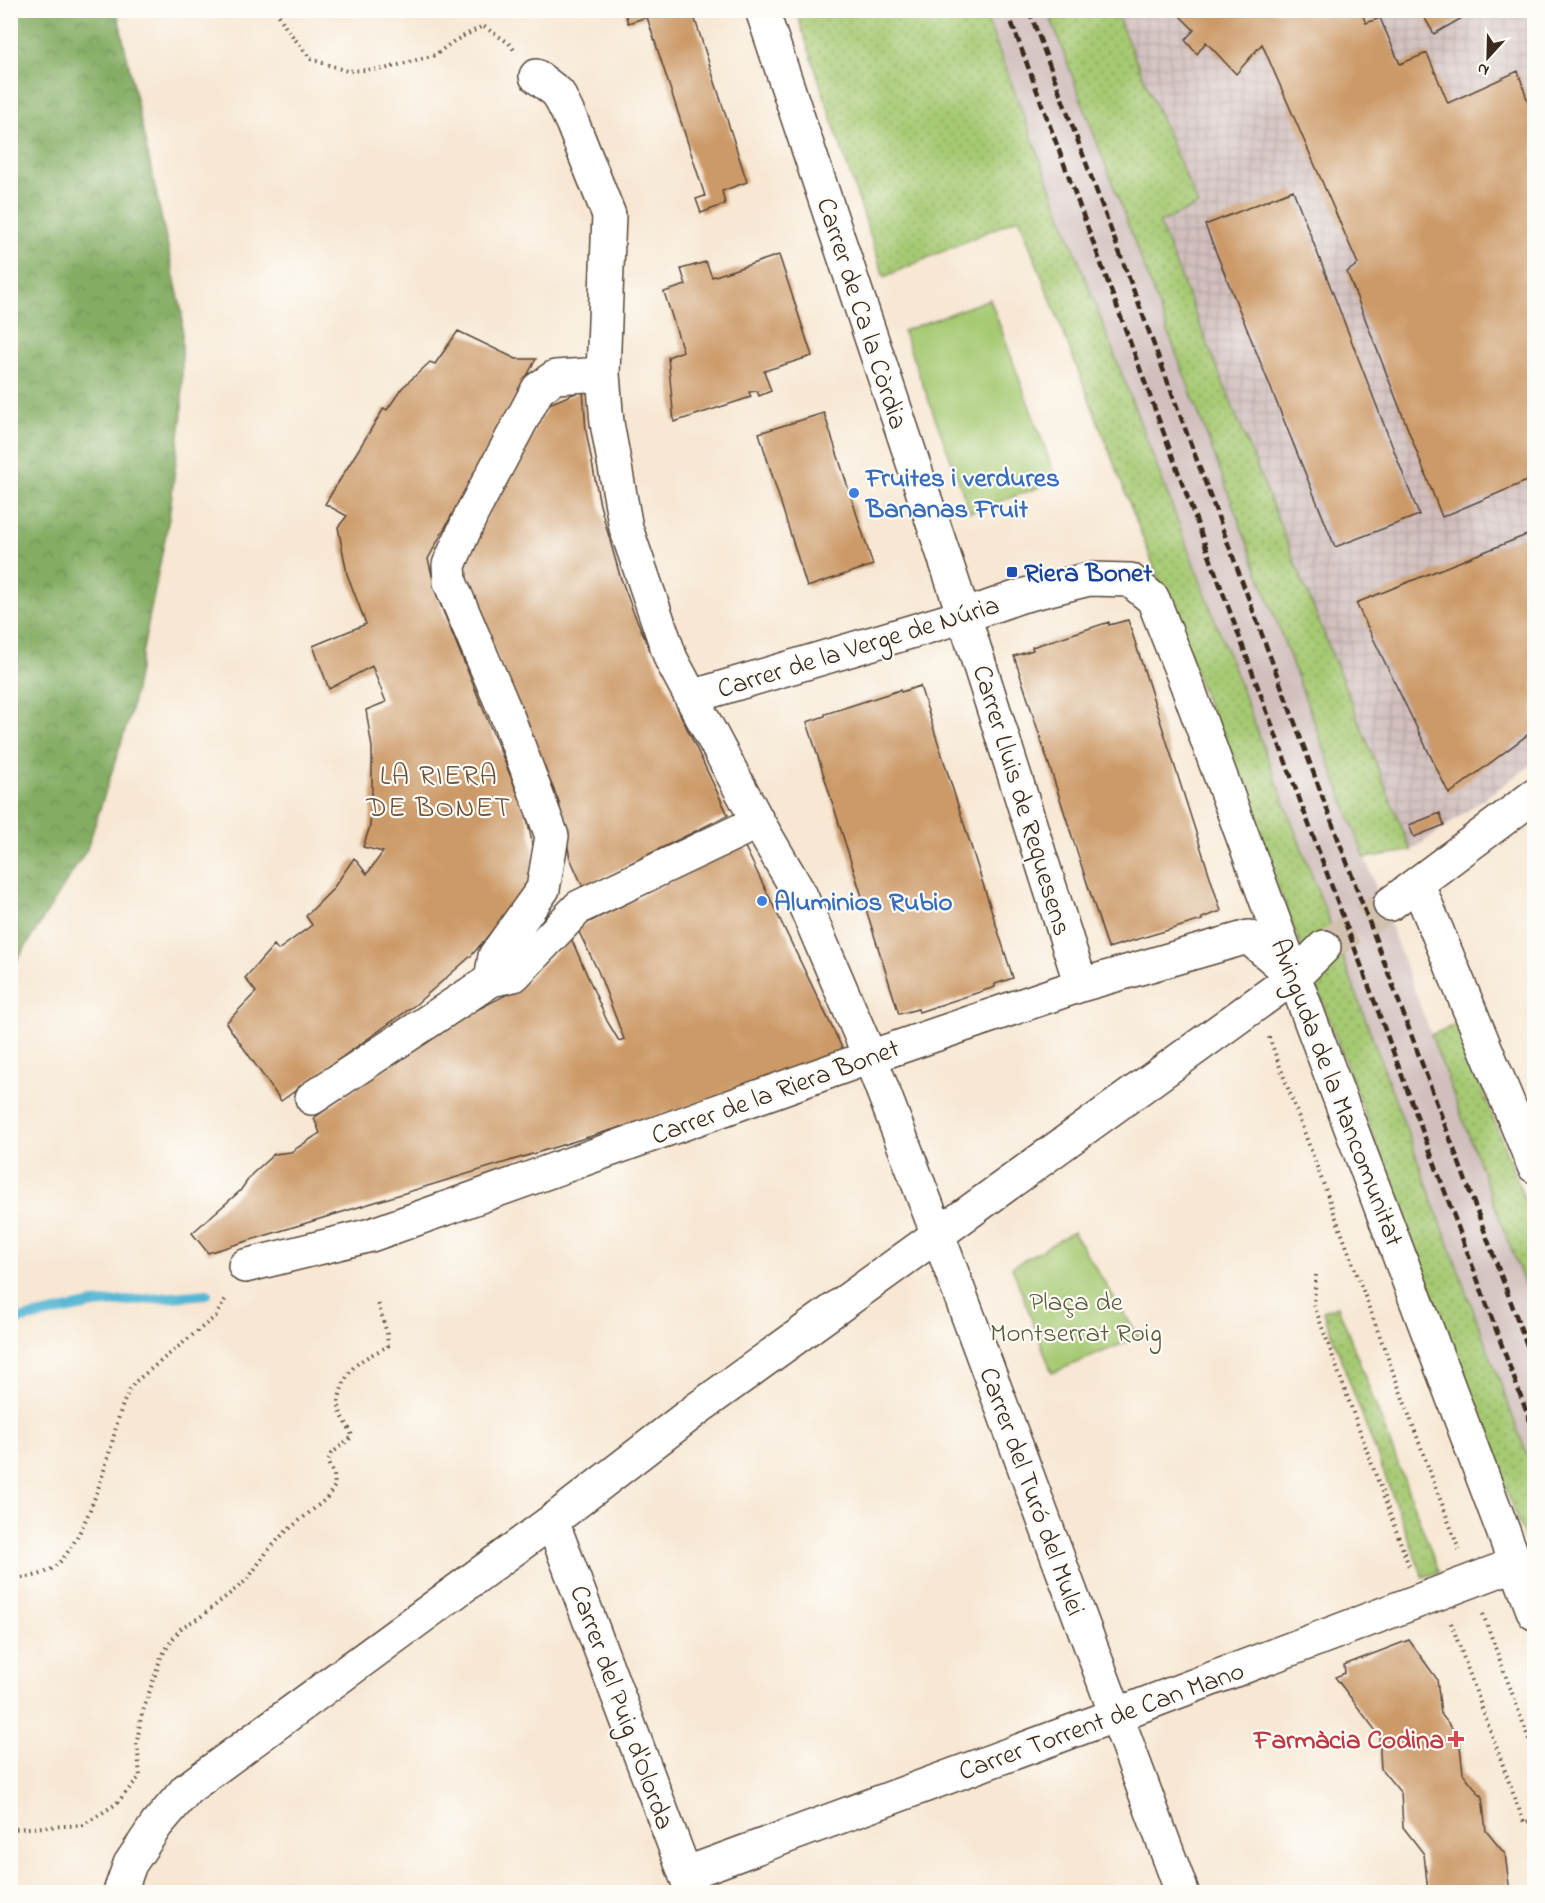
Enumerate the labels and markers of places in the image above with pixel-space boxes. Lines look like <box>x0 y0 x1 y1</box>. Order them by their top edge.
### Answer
place label: Fruites i verdures Bananas Fruit <box>864 460 1060 530</box>
marker: Fruites i verdures Bananas Fruit <box>847 486 861 500</box>
place label: Riera Bonet <box>1024 555 1153 594</box>
marker: Riera Bonet <box>1005 565 1019 579</box>
place label: Aluminios Rubio <box>774 884 953 923</box>
marker: Aluminios Rubio <box>755 894 769 908</box>
place label: Farmàcia Codina <box>1252 1722 1444 1761</box>
marker: Farmàcia Codina <box>1449 1732 1463 1746</box>

